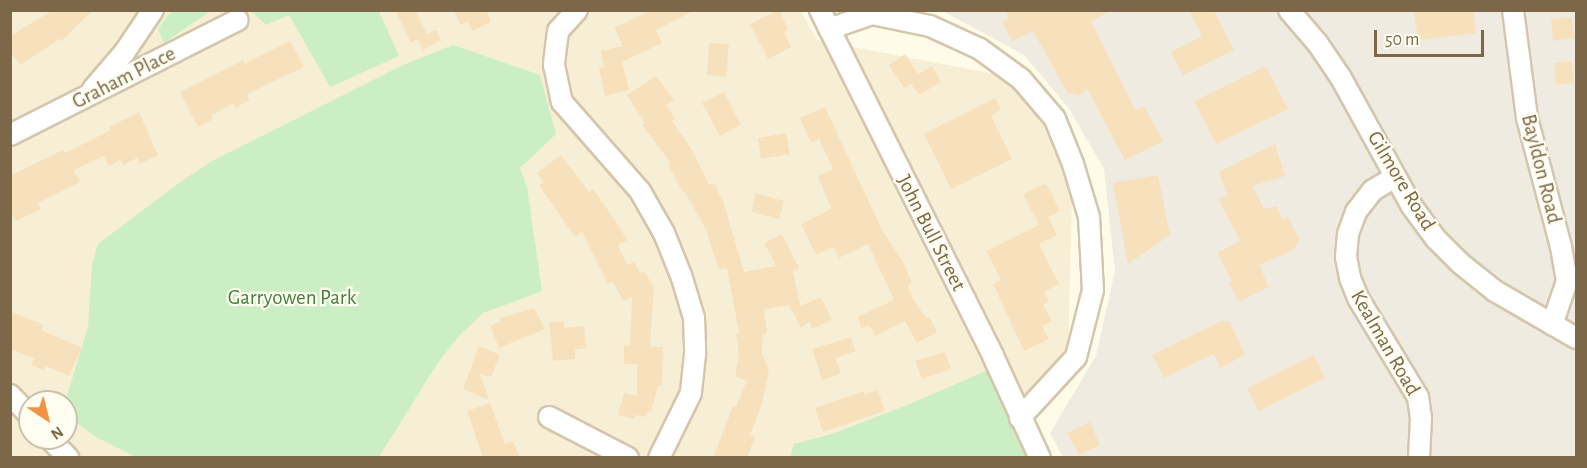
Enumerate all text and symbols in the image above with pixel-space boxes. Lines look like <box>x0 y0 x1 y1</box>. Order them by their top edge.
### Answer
scale bar <box>1377 18 1486 56</box>
text: 50 m <box>1385 31 1419 49</box>
street label: Graham Place <box>68 41 180 115</box>
street label: Bayldon Road <box>1515 112 1567 226</box>
street label: Gilmore Road <box>1361 127 1441 235</box>
street label: John Bull Street <box>891 171 971 295</box>
park label: Garryowen Park <box>228 285 356 311</box>
street label: Kealman Road <box>1345 286 1425 400</box>
north arrow <box>18 390 78 450</box>
text: N <box>48 423 66 443</box>

